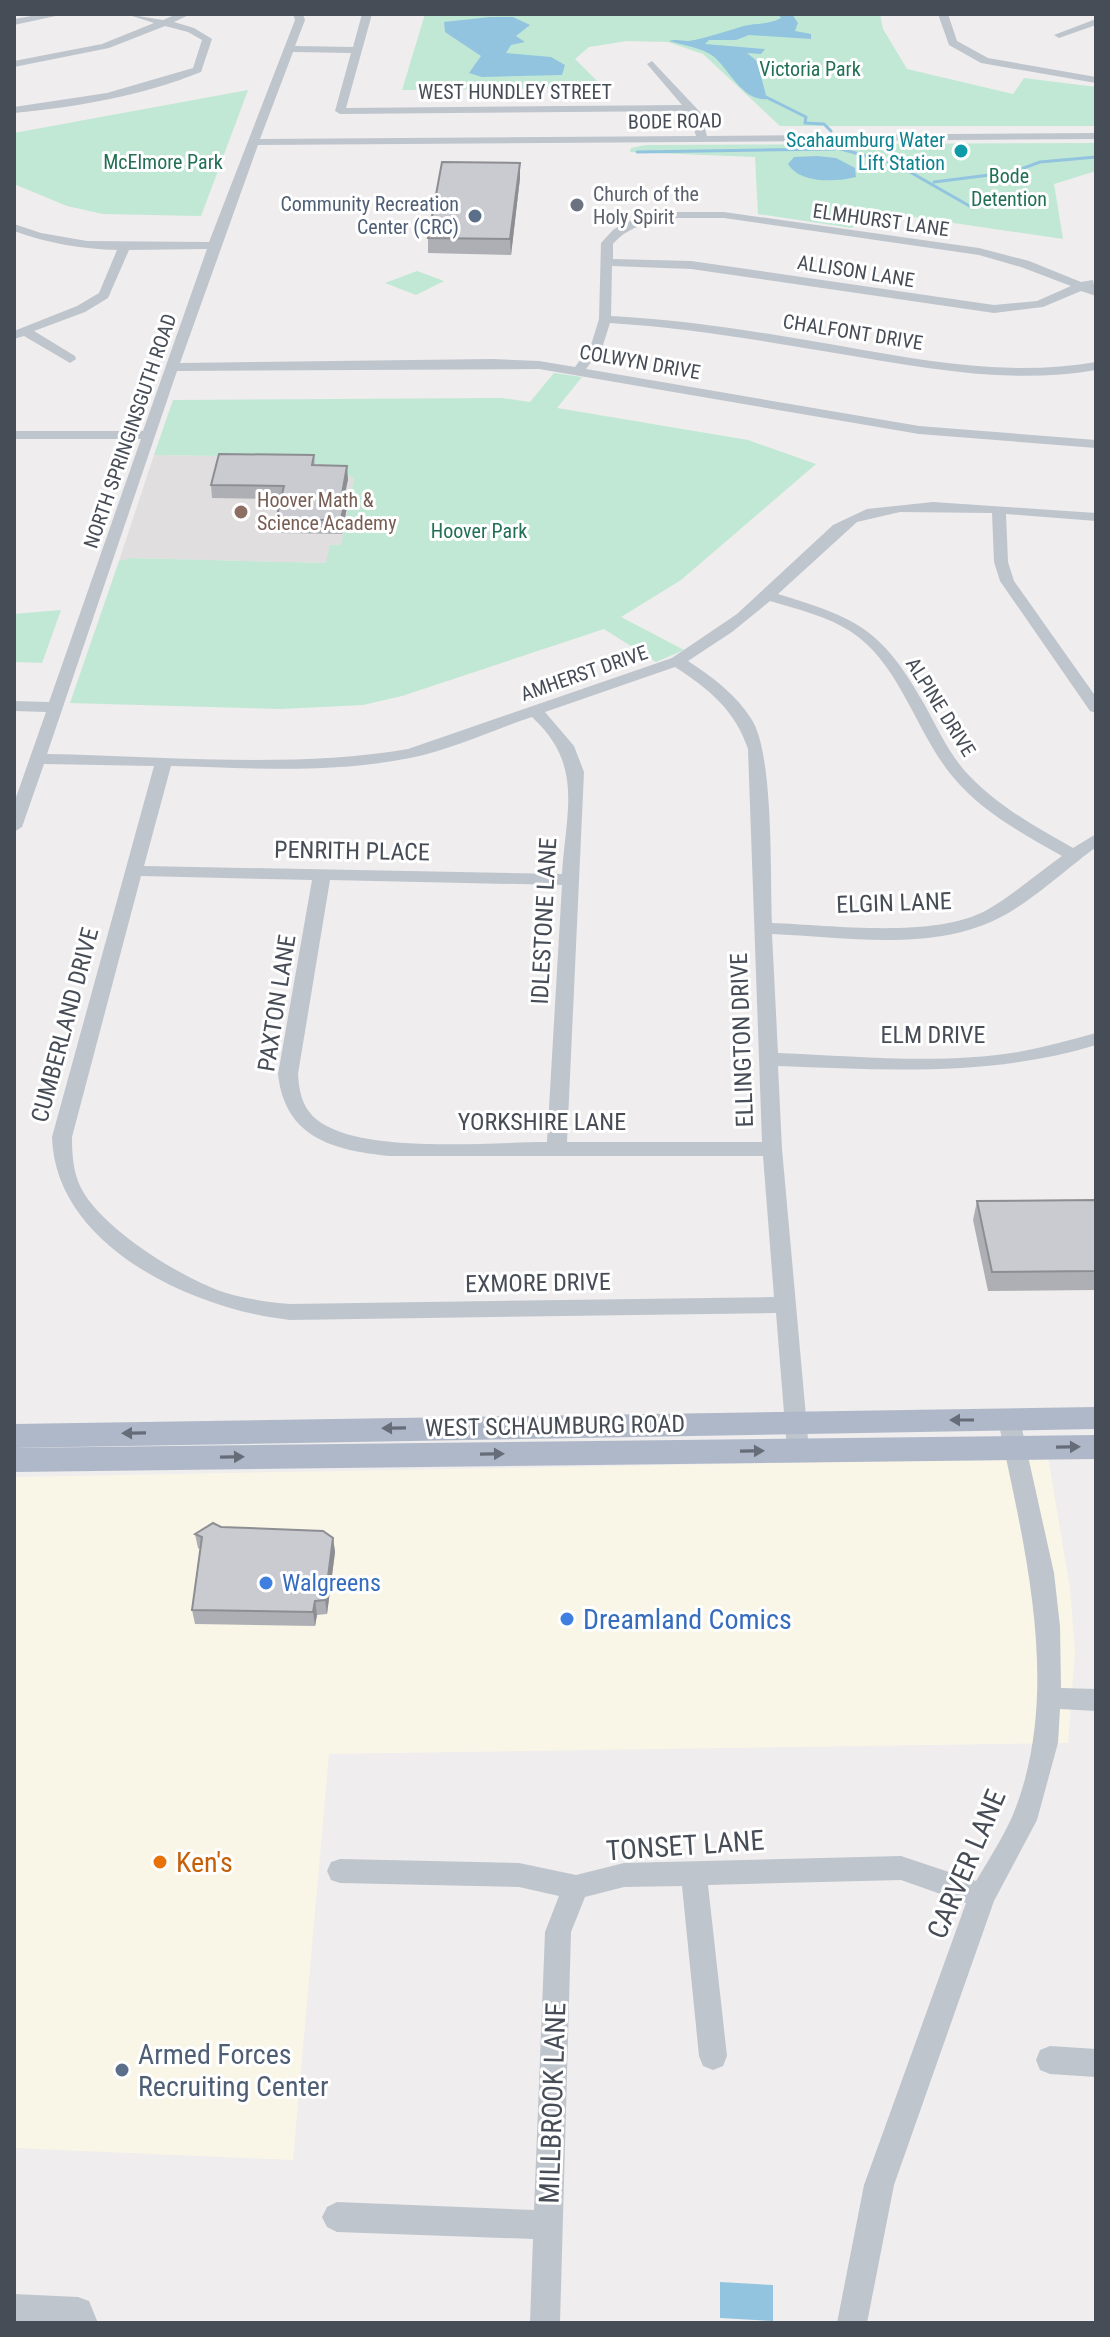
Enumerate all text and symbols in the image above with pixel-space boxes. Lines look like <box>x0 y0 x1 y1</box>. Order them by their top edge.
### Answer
park label: Victoria Park <box>759 57 861 81</box>
street label: WEST HUNDLEY STREET <box>418 80 612 104</box>
street label: BODE ROAD <box>628 108 722 134</box>
place label: Scahaumburg Water Lift Station <box>786 128 945 175</box>
marker: Scahaumburg Water Lift Station <box>952 142 970 160</box>
park label: McElmore Park <box>103 150 223 174</box>
park label: Bode Detention <box>971 164 1047 211</box>
place label: Church of the Holy Spirit <box>593 182 699 229</box>
place label: Community Recreation Center (CRC) <box>280 192 459 239</box>
marker: Church of the Holy Spirit <box>568 196 586 214</box>
street label: ELMHURST LANE <box>811 199 951 241</box>
marker: Community Recreation Center (CRC) <box>466 207 484 225</box>
street label: ALLISON LANE <box>796 250 916 292</box>
street label: CHALFONT DRIVE <box>781 309 925 355</box>
street label: NORTH SPRINGINSGUTH ROAD <box>79 311 181 551</box>
street label: COLWYN DRIVE <box>578 340 702 384</box>
place label: Hoover Math & Science Academy <box>257 488 397 535</box>
marker: Hoover Math & Science Academy <box>232 503 250 521</box>
park label: Hoover Park <box>431 519 527 543</box>
street label: AMHERST DRIVE <box>517 640 651 706</box>
street label: ALPINE DRIVE <box>901 653 981 761</box>
street label: PENRITH PLACE <box>274 836 430 866</box>
street label: IDLESTONE LANE <box>526 837 562 1005</box>
street label: ELGIN LANE <box>836 887 952 919</box>
street label: CUMBERLAND DRIVE <box>26 925 104 1125</box>
street label: PAXTON LANE <box>252 933 302 1073</box>
street label: ELLINGTON DRIVE <box>725 952 759 1128</box>
street label: ELM DRIVE <box>881 1021 985 1049</box>
street label: YORKSHIRE LANE <box>458 1108 626 1136</box>
street label: EXMORE DRIVE <box>465 1268 611 1298</box>
street label: WEST SCHAUMBURG ROAD <box>425 1410 685 1442</box>
one-way arrow <box>949 1414 974 1426</box>
one-way arrow <box>381 1422 406 1434</box>
one-way arrow <box>121 1427 146 1440</box>
one-way arrow <box>1056 1441 1081 1453</box>
one-way arrow <box>740 1445 765 1457</box>
one-way arrow <box>480 1448 505 1460</box>
one-way arrow <box>220 1451 245 1464</box>
place label: Walgreens <box>282 1569 381 1597</box>
marker: Walgreens <box>257 1574 275 1592</box>
place label: Dreamland Comics <box>583 1603 792 1636</box>
marker: Dreamland Comics <box>558 1610 576 1628</box>
street label: CARVER LANE <box>920 1785 1013 1944</box>
street label: TONSET LANE <box>605 1824 765 1867</box>
place label: Ken's <box>176 1846 233 1879</box>
marker: Ken's <box>151 1853 169 1871</box>
street label: MILLBROOK LANE <box>532 2002 573 2204</box>
place label: Armed Forces Recruiting Center <box>138 2038 328 2103</box>
marker: Armed Forces Recruiting Center <box>113 2061 131 2079</box>

